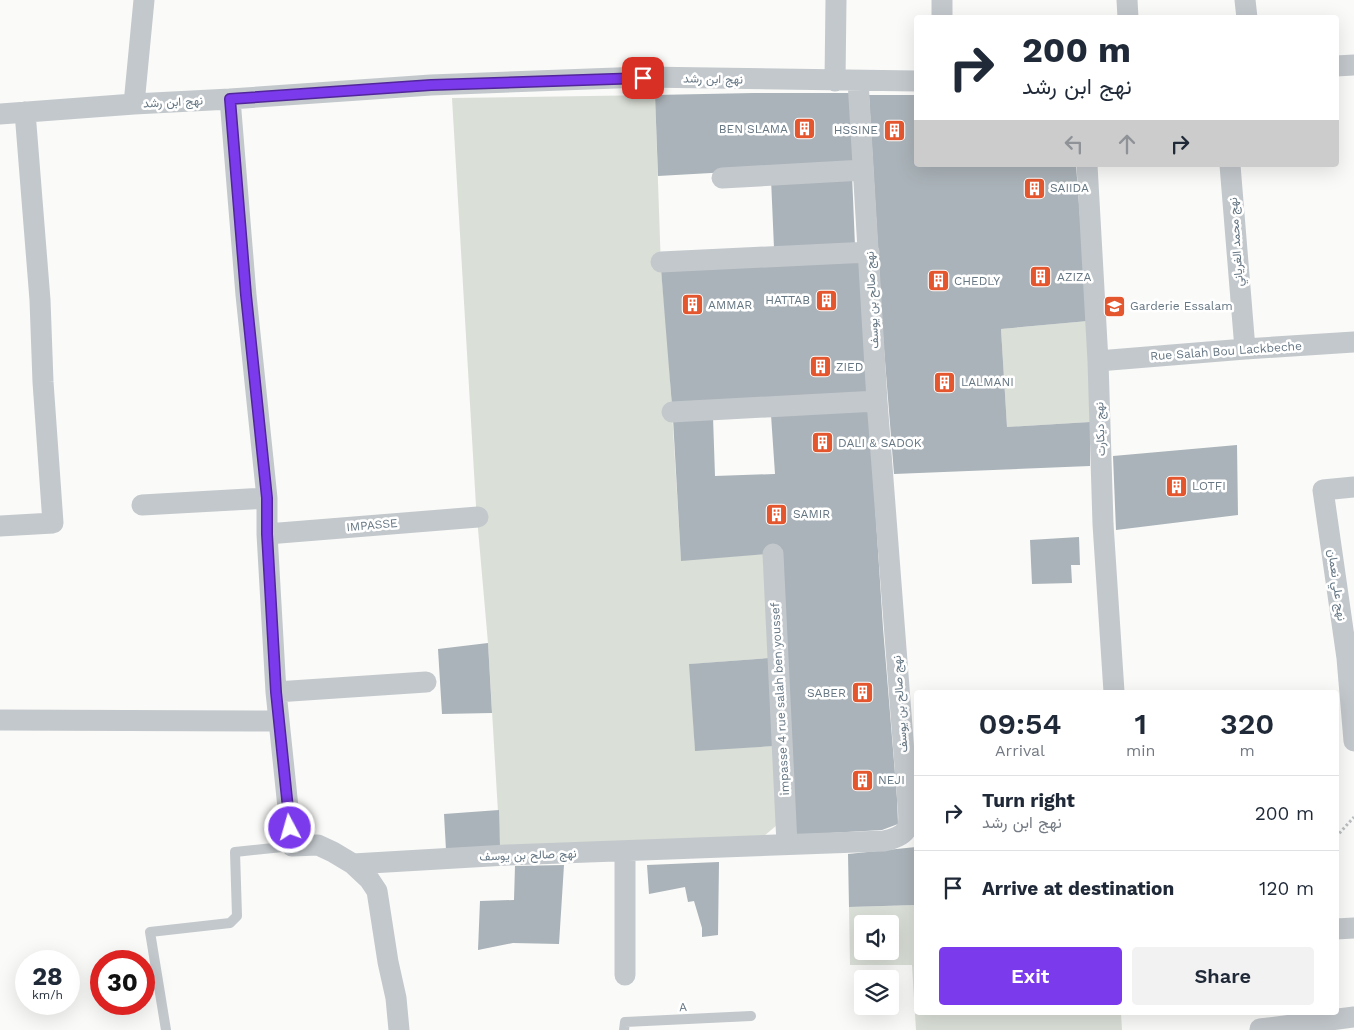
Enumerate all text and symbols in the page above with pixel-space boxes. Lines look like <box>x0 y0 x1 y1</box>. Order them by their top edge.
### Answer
text: 200 m <box>1022 29 1131 71</box>
icon: right <box>939 35 1004 100</box>
pin <box>622 57 664 99</box>
icon: arrive <box>629 64 657 92</box>
street label: نهج ابن رشد <box>683 71 743 89</box>
text: نهج ابن رشد <box>1022 74 1132 99</box>
street label: نهج ابن رشد <box>143 93 203 113</box>
building icon: BEN SLAMA <box>792 117 816 141</box>
building icon: HSSINE <box>882 118 906 142</box>
place label: BEN SLAMA <box>719 122 788 136</box>
place label: HSSINE <box>834 123 878 137</box>
icon: left <box>1060 130 1088 158</box>
icon: ahead <box>1113 130 1141 158</box>
icon: right <box>1166 130 1194 158</box>
building icon: SAIIDA <box>1022 176 1046 200</box>
place label: SAIIDA <box>1050 181 1089 195</box>
street label: نهج محمد الغرياني <box>1226 197 1249 287</box>
street label: نهج صالح بن يوسف <box>862 251 884 349</box>
building icon: AZIZA <box>1029 265 1053 289</box>
building icon: CHEDLY <box>926 269 950 293</box>
place label: AZIZA <box>1057 270 1092 284</box>
place label: CHEDLY <box>954 274 1000 288</box>
building icon: HATTAB <box>814 288 838 312</box>
building icon: AMMAR <box>680 293 704 317</box>
place label: HATTAB <box>765 293 810 307</box>
school or university icon: Garderie Essalam <box>1102 294 1126 318</box>
place label: AMMAR <box>708 298 752 312</box>
place label: Garderie Essalam <box>1130 299 1233 313</box>
street label: Rue Salah Bou Lackbeche <box>1150 339 1302 363</box>
building icon: ZIED <box>808 355 832 379</box>
place label: ZIED <box>836 360 863 374</box>
building icon: LALMANI <box>933 370 957 394</box>
place label: LALMANI <box>961 375 1014 389</box>
street label: نهج ديكارت <box>1092 402 1110 456</box>
building icon: DALI & SADOK <box>810 431 834 455</box>
place label: DALI & SADOK <box>838 436 922 450</box>
building icon: LOTFI <box>1164 474 1188 498</box>
place label: LOTFI <box>1192 479 1226 493</box>
building icon: SAMIR <box>765 502 789 526</box>
place label: SAMIR <box>793 507 830 521</box>
street label: IMPASSE <box>346 516 399 534</box>
street label: نهج علي نعمان <box>1322 548 1349 622</box>
street label: impasse 4 rue salah ben youssef <box>768 602 792 796</box>
street label: نهج صالح بن يوسف <box>890 655 912 753</box>
building icon: SABER <box>850 681 874 705</box>
place label: SABER <box>807 686 846 700</box>
text: 09:54 <box>979 706 1062 741</box>
text: 1 <box>1135 706 1147 741</box>
text: 320 <box>1220 706 1274 741</box>
text: Arrival <box>995 741 1045 760</box>
text: min <box>1126 741 1155 760</box>
text: m <box>1240 741 1255 760</box>
building icon: NEJI <box>850 768 874 792</box>
place label: NEJI <box>878 773 905 787</box>
text: Turn right <box>982 789 1075 812</box>
icon: right <box>939 799 967 827</box>
position arrow <box>263 801 315 853</box>
text: 200 m <box>1255 802 1314 825</box>
text: نهج ابن رشد <box>982 813 1062 832</box>
street label: نهج صالح بن يوسف <box>479 846 577 866</box>
icon: arrive <box>939 874 967 902</box>
text: Arrive at destination <box>982 877 1174 900</box>
text: 120 m <box>1259 877 1314 900</box>
map controls <box>854 915 899 1015</box>
button: sound <box>854 915 899 960</box>
button: Exit <box>939 947 1122 1005</box>
button: Share <box>1132 947 1314 1005</box>
speed limit sign: 30 <box>90 950 155 1015</box>
text: 28 <box>32 962 63 991</box>
button: layers <box>854 970 899 1015</box>
text: km/h <box>32 988 63 1002</box>
street label: A <box>679 1000 687 1014</box>

